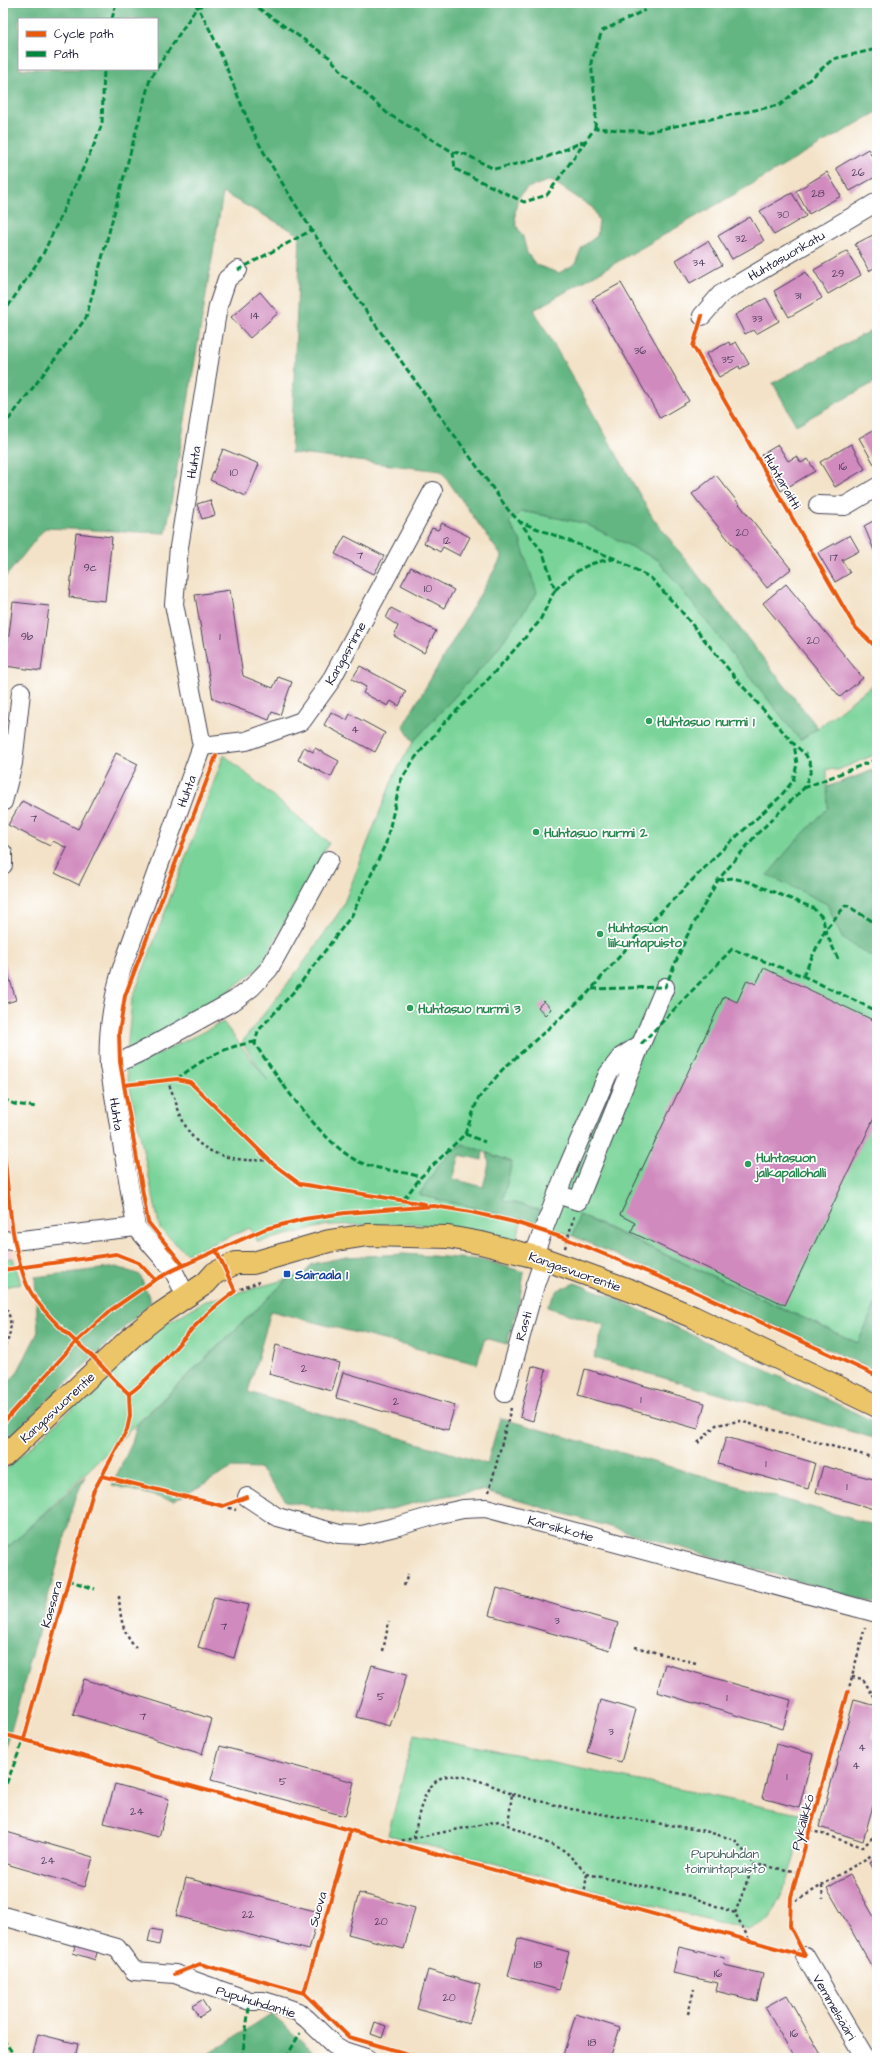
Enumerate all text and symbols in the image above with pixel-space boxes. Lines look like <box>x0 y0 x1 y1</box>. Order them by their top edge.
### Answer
legend <box>18 18 158 70</box>
text: Cycle path <box>54 26 113 44</box>
text: Path <box>54 46 79 63</box>
house number: 26 <box>851 165 865 180</box>
house number: 28 <box>811 186 825 201</box>
house number: 30 <box>777 207 789 222</box>
street label: Huhtasuonkatu <box>745 226 829 285</box>
house number: 32 <box>735 231 748 246</box>
house number: 34 <box>692 255 706 270</box>
house number: 29 <box>832 266 844 281</box>
house number: 31 <box>794 288 802 303</box>
house number: 14 <box>251 308 260 323</box>
house number: 33 <box>751 311 763 326</box>
house number: 36 <box>634 343 646 358</box>
house number: 35 <box>721 352 735 367</box>
street label: Huhta <box>183 444 206 480</box>
street label: Huhtaraitti <box>759 451 805 512</box>
house number: 16 <box>839 459 847 474</box>
house number: 10 <box>230 465 238 480</box>
house number: 20 <box>735 525 749 540</box>
house number: 12 <box>443 533 452 548</box>
house number: 7 <box>357 548 364 563</box>
house number: 17 <box>830 550 838 565</box>
house number: 9c <box>83 560 97 575</box>
house number: 10 <box>424 581 432 596</box>
street label: Kangasrinne <box>321 619 372 689</box>
house number: 9b <box>21 629 33 644</box>
house number: 1 <box>219 629 221 644</box>
house number: 20 <box>806 633 820 648</box>
place label: Huhtasuo nurmi 1 <box>657 713 755 731</box>
marker: Huhtasuo nurmi 1 <box>644 716 654 726</box>
house number: 4 <box>351 722 359 737</box>
street label: Huhta <box>173 773 201 810</box>
house number: 7 <box>31 811 38 826</box>
place label: Huhtasuo nurmi 2 <box>544 824 648 842</box>
marker: Huhtasuo nurmi 2 <box>531 827 541 837</box>
place label: Huhtasuon liikuntapuisto <box>608 919 683 953</box>
marker: Huhtasuon liikuntapuisto <box>595 929 605 939</box>
place label: Huhtasuo nurmi 3 <box>418 1000 521 1018</box>
marker: Huhtasuo nurmi 3 <box>405 1003 415 1013</box>
street label: Huhta <box>105 1097 128 1132</box>
place label: Huhtasuon jalkapallohalli <box>754 1149 827 1183</box>
marker: Huhtasuon jalkapallohalli <box>743 1159 753 1169</box>
street label: Kangasvuorentie <box>526 1248 623 1297</box>
place label: Sairaala 1 <box>294 1266 348 1284</box>
marker: Sairaala 1 <box>282 1269 292 1279</box>
street label: Rasti <box>511 1310 537 1343</box>
house number: 2 <box>301 1361 308 1376</box>
street label: Kangasvuorentie <box>16 1368 100 1448</box>
house number: 1 <box>640 1392 642 1407</box>
house number: 2 <box>393 1394 400 1409</box>
house number: 1 <box>765 1456 767 1471</box>
house number: 1 <box>846 1479 848 1494</box>
street label: Karsikkotie <box>526 1512 596 1546</box>
street label: Kassara <box>37 1578 67 1630</box>
house number: 3 <box>554 1613 560 1628</box>
house number: 7 <box>221 1619 228 1634</box>
house number: 5 <box>377 1689 385 1704</box>
house number: 1 <box>726 1690 728 1705</box>
house number: 7 <box>140 1709 147 1724</box>
house number: 3 <box>608 1724 614 1739</box>
house number: 4 <box>858 1740 866 1755</box>
house number: 4 <box>852 1758 860 1773</box>
house number: 1 <box>786 1769 788 1784</box>
house number: 5 <box>279 1774 287 1789</box>
street label: Pykälikkö <box>787 1792 820 1853</box>
house number: 24 <box>130 1804 144 1819</box>
park label: Pupuhuhdan toimintapuisto <box>685 1845 766 1878</box>
house number: 24 <box>41 1853 55 1868</box>
street label: Suova <box>304 1889 332 1929</box>
house number: 22 <box>242 1907 255 1922</box>
house number: 20 <box>374 1914 388 1929</box>
house number: 18 <box>534 1957 542 1972</box>
house number: 16 <box>714 1966 722 1981</box>
street label: Vemmelsääri <box>808 1971 860 2044</box>
street label: Pupuhuhdantie <box>214 1981 298 2023</box>
house number: 20 <box>442 1990 456 2005</box>
house number: 16 <box>790 2026 798 2041</box>
house number: 18 <box>588 2035 596 2050</box>

